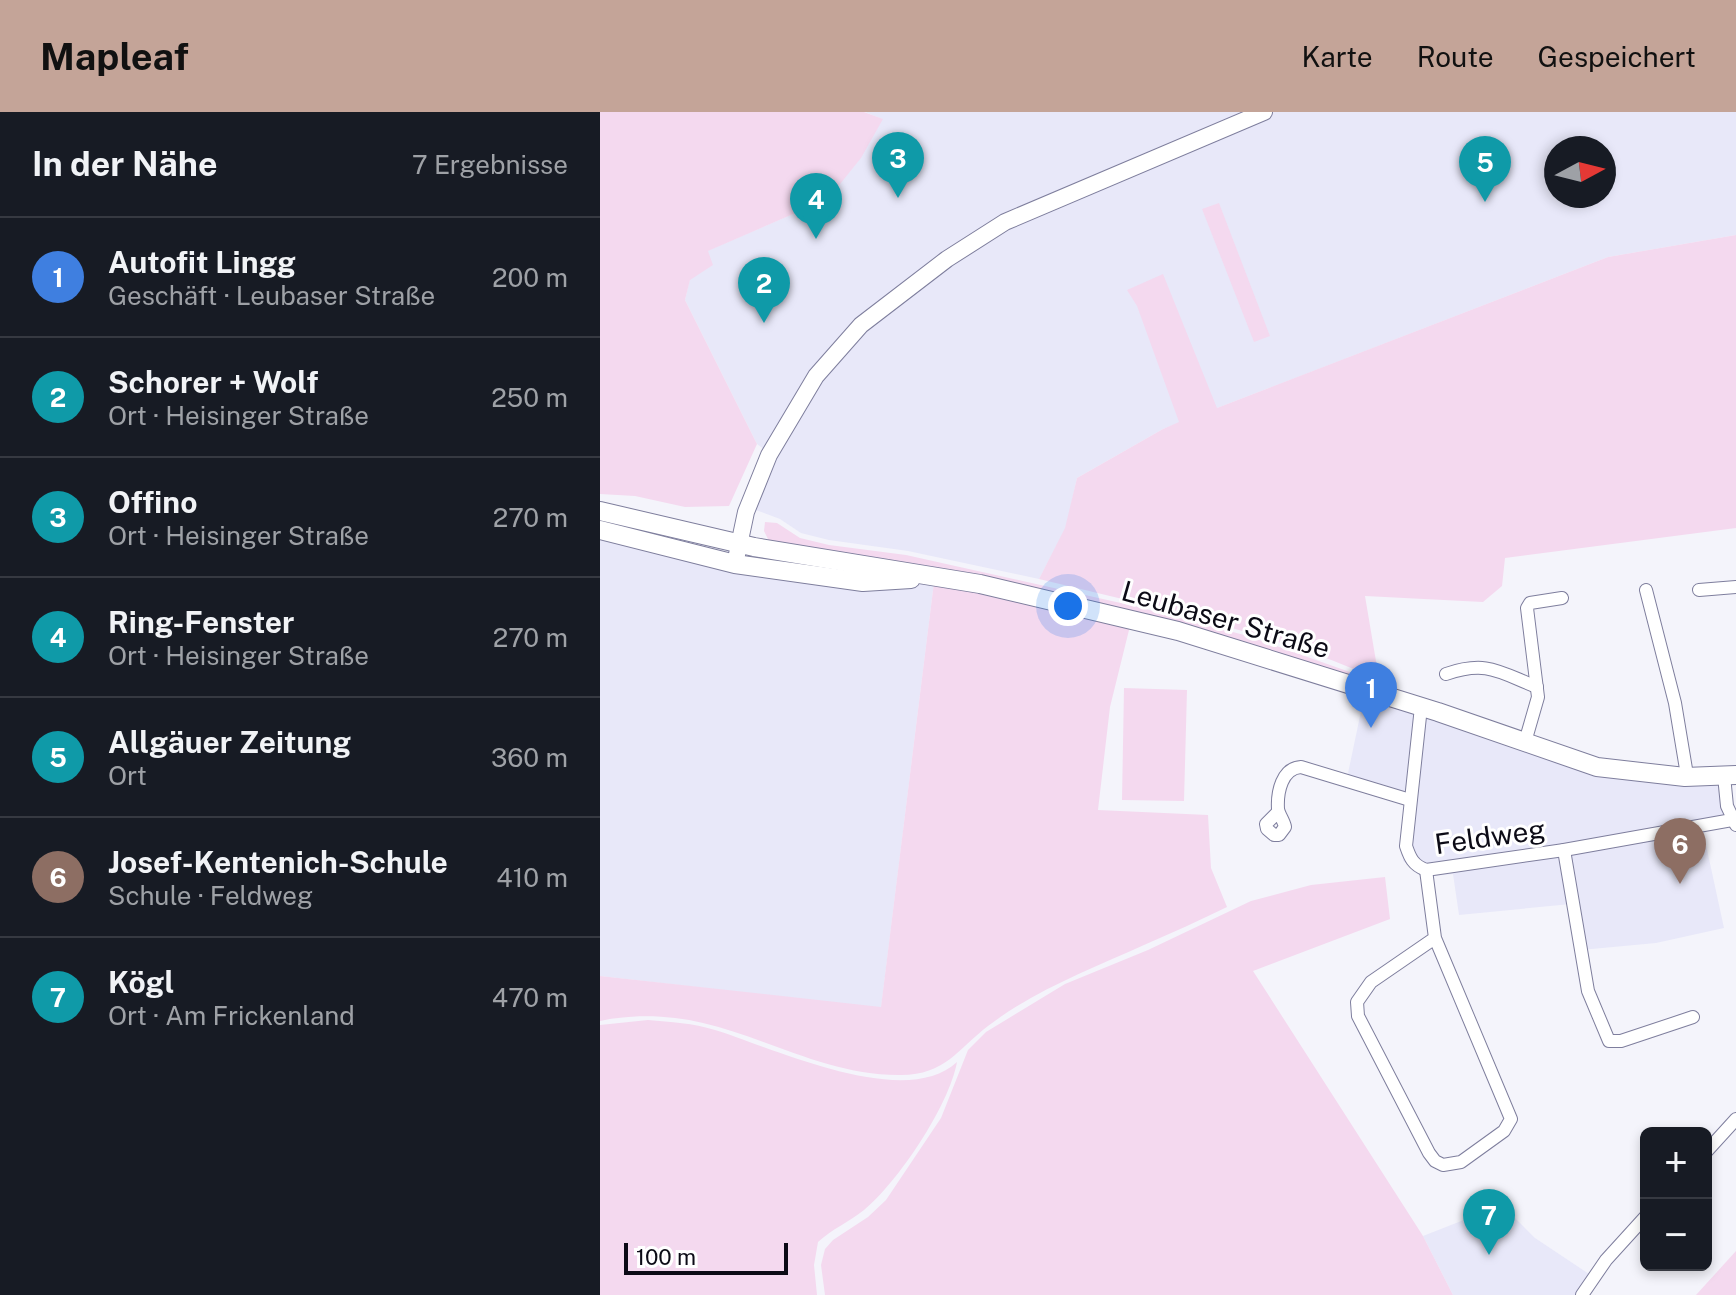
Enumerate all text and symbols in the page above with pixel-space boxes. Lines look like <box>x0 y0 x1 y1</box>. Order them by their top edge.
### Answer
text: Mapleaf <box>40 34 189 79</box>
text: Karte <box>1301 40 1373 73</box>
text: Route <box>1417 40 1494 73</box>
text: Gespeichert <box>1538 40 1696 73</box>
pin: 3 <box>872 132 924 198</box>
pin: 5 <box>1459 136 1511 202</box>
north arrow <box>1544 136 1616 208</box>
text: In der Nähe <box>32 144 218 184</box>
text: 7 Ergebnisse <box>412 149 568 180</box>
pin: 4 <box>790 173 842 239</box>
text: Autofit Lingg <box>108 244 296 280</box>
pin: 2 <box>738 257 790 323</box>
text: 1 <box>52 262 64 293</box>
text: 200 m <box>492 262 568 293</box>
text: Geschäft · Leubaser Straße <box>108 280 435 311</box>
text: Schorer + Wolf <box>108 364 318 400</box>
text: 2 <box>50 382 66 413</box>
text: 250 m <box>491 382 568 413</box>
text: Ort · Heisinger Straße <box>108 400 369 431</box>
text: Offino <box>108 484 197 520</box>
text: 3 <box>49 502 67 533</box>
text: 270 m <box>493 502 568 533</box>
text: Ort · Heisinger Straße <box>108 520 369 551</box>
street label: Leubaser Straße <box>1118 574 1334 664</box>
your location <box>1048 586 1088 626</box>
text: Ring-Fenster <box>108 604 294 640</box>
text: 4 <box>49 622 67 653</box>
text: 270 m <box>493 622 568 653</box>
text: Ort · Heisinger Straße <box>108 640 369 671</box>
pin: 1 <box>1345 662 1397 728</box>
text: Allgäuer Zeitung <box>108 724 351 760</box>
text: 5 <box>49 742 67 773</box>
text: 360 m <box>491 742 568 773</box>
text: Ort <box>108 760 147 791</box>
street label: Feldweg <box>1433 812 1547 860</box>
pin: 6 <box>1654 818 1706 884</box>
text: Josef-Kentenich-Schule <box>108 844 448 880</box>
text: 6 <box>49 862 67 893</box>
text: 410 m <box>496 862 568 893</box>
text: Schule · Feldweg <box>108 880 313 911</box>
text: Kögl <box>108 964 174 1000</box>
text: 7 <box>50 982 66 1013</box>
text: 470 m <box>492 982 568 1013</box>
text: Ort · Am Frickenland <box>108 1000 355 1031</box>
map controls <box>1640 1127 1712 1271</box>
button: + <box>1640 1127 1712 1199</box>
pin: 7 <box>1463 1189 1515 1255</box>
button: − <box>1640 1199 1712 1271</box>
scale bar <box>624 1239 788 1275</box>
text: 100 m <box>636 1244 696 1270</box>

